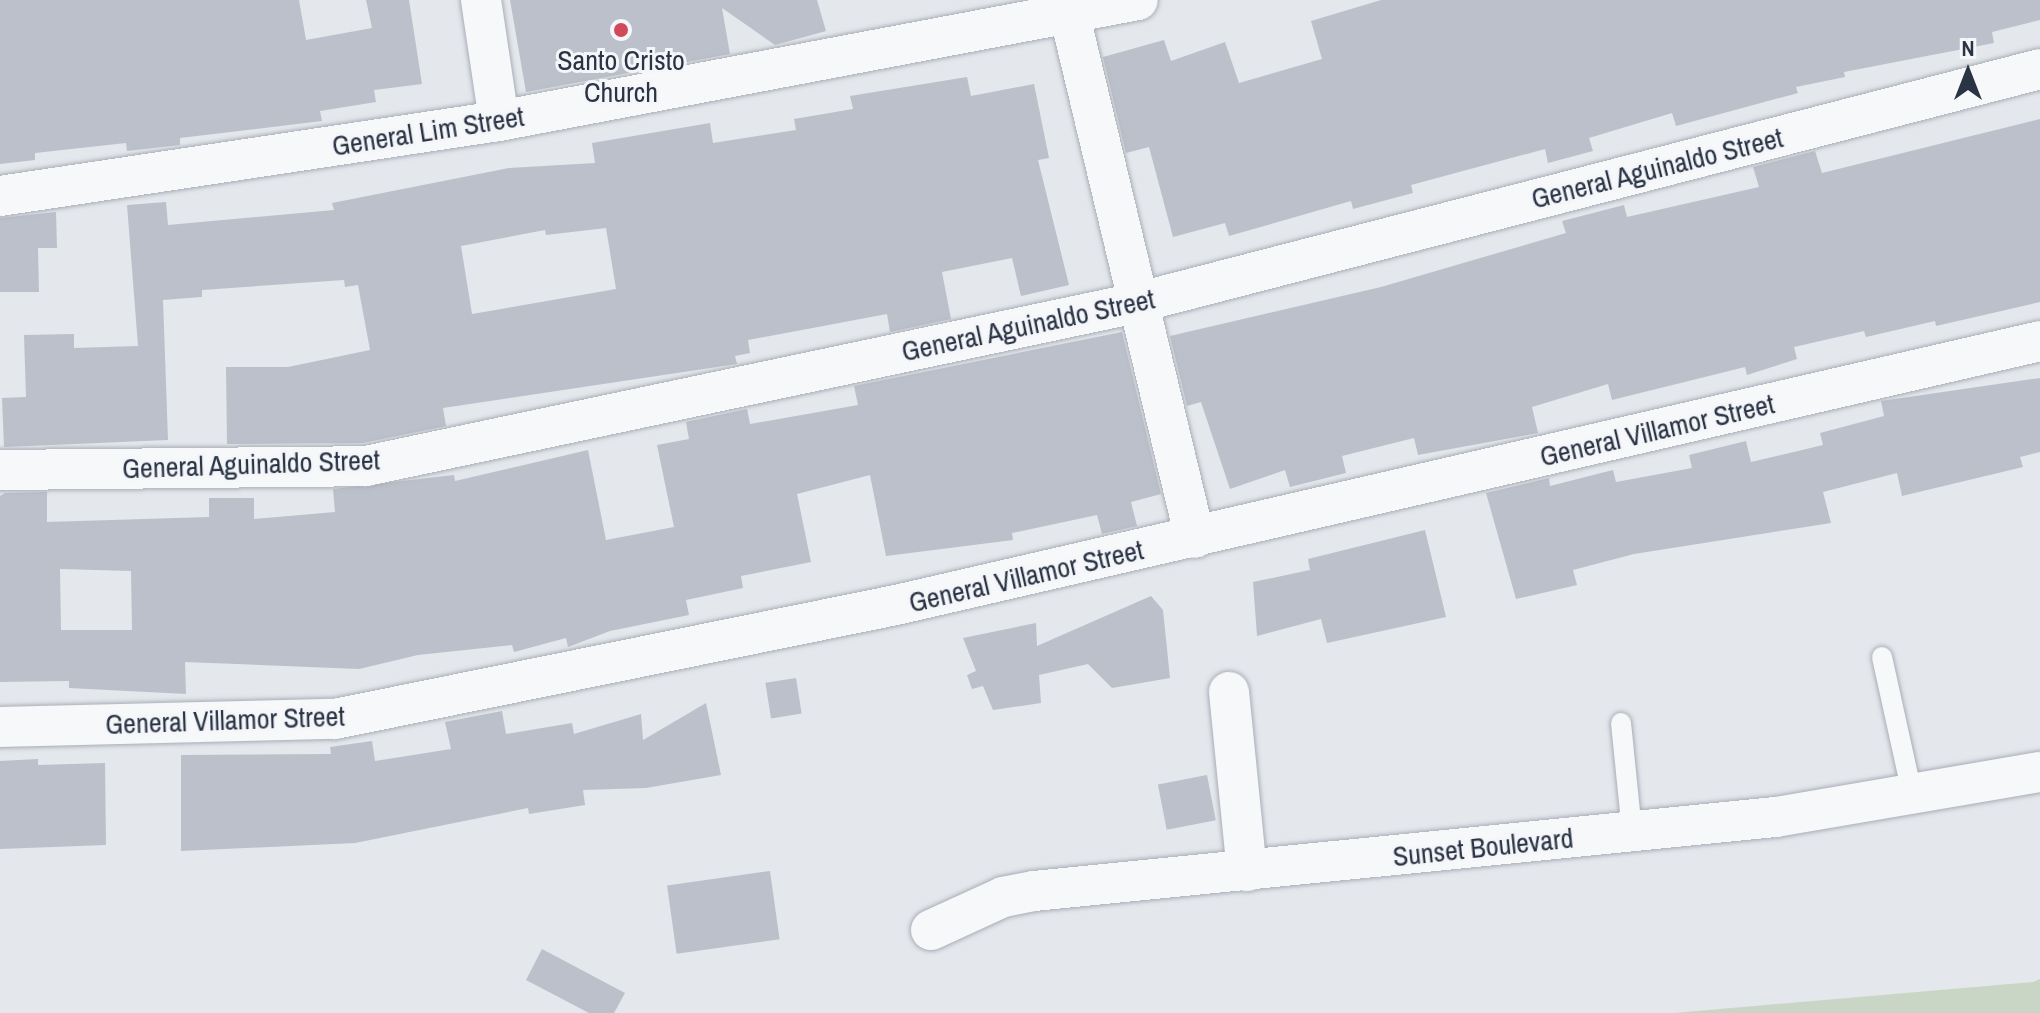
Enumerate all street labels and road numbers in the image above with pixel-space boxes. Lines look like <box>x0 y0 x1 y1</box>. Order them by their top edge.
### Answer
street label: General Lim Street <box>330 99 526 163</box>
street label: General Aguinaldo Street <box>1527 120 1787 216</box>
street label: General Aguinaldo Street <box>898 282 1158 368</box>
street label: General Villamor Street <box>1537 387 1777 473</box>
street label: General Aguinaldo Street <box>121 443 381 485</box>
street label: General Villamor Street <box>906 533 1146 619</box>
street label: General Villamor Street <box>105 699 345 741</box>
street label: Sunset Boulevard <box>1391 821 1575 873</box>

